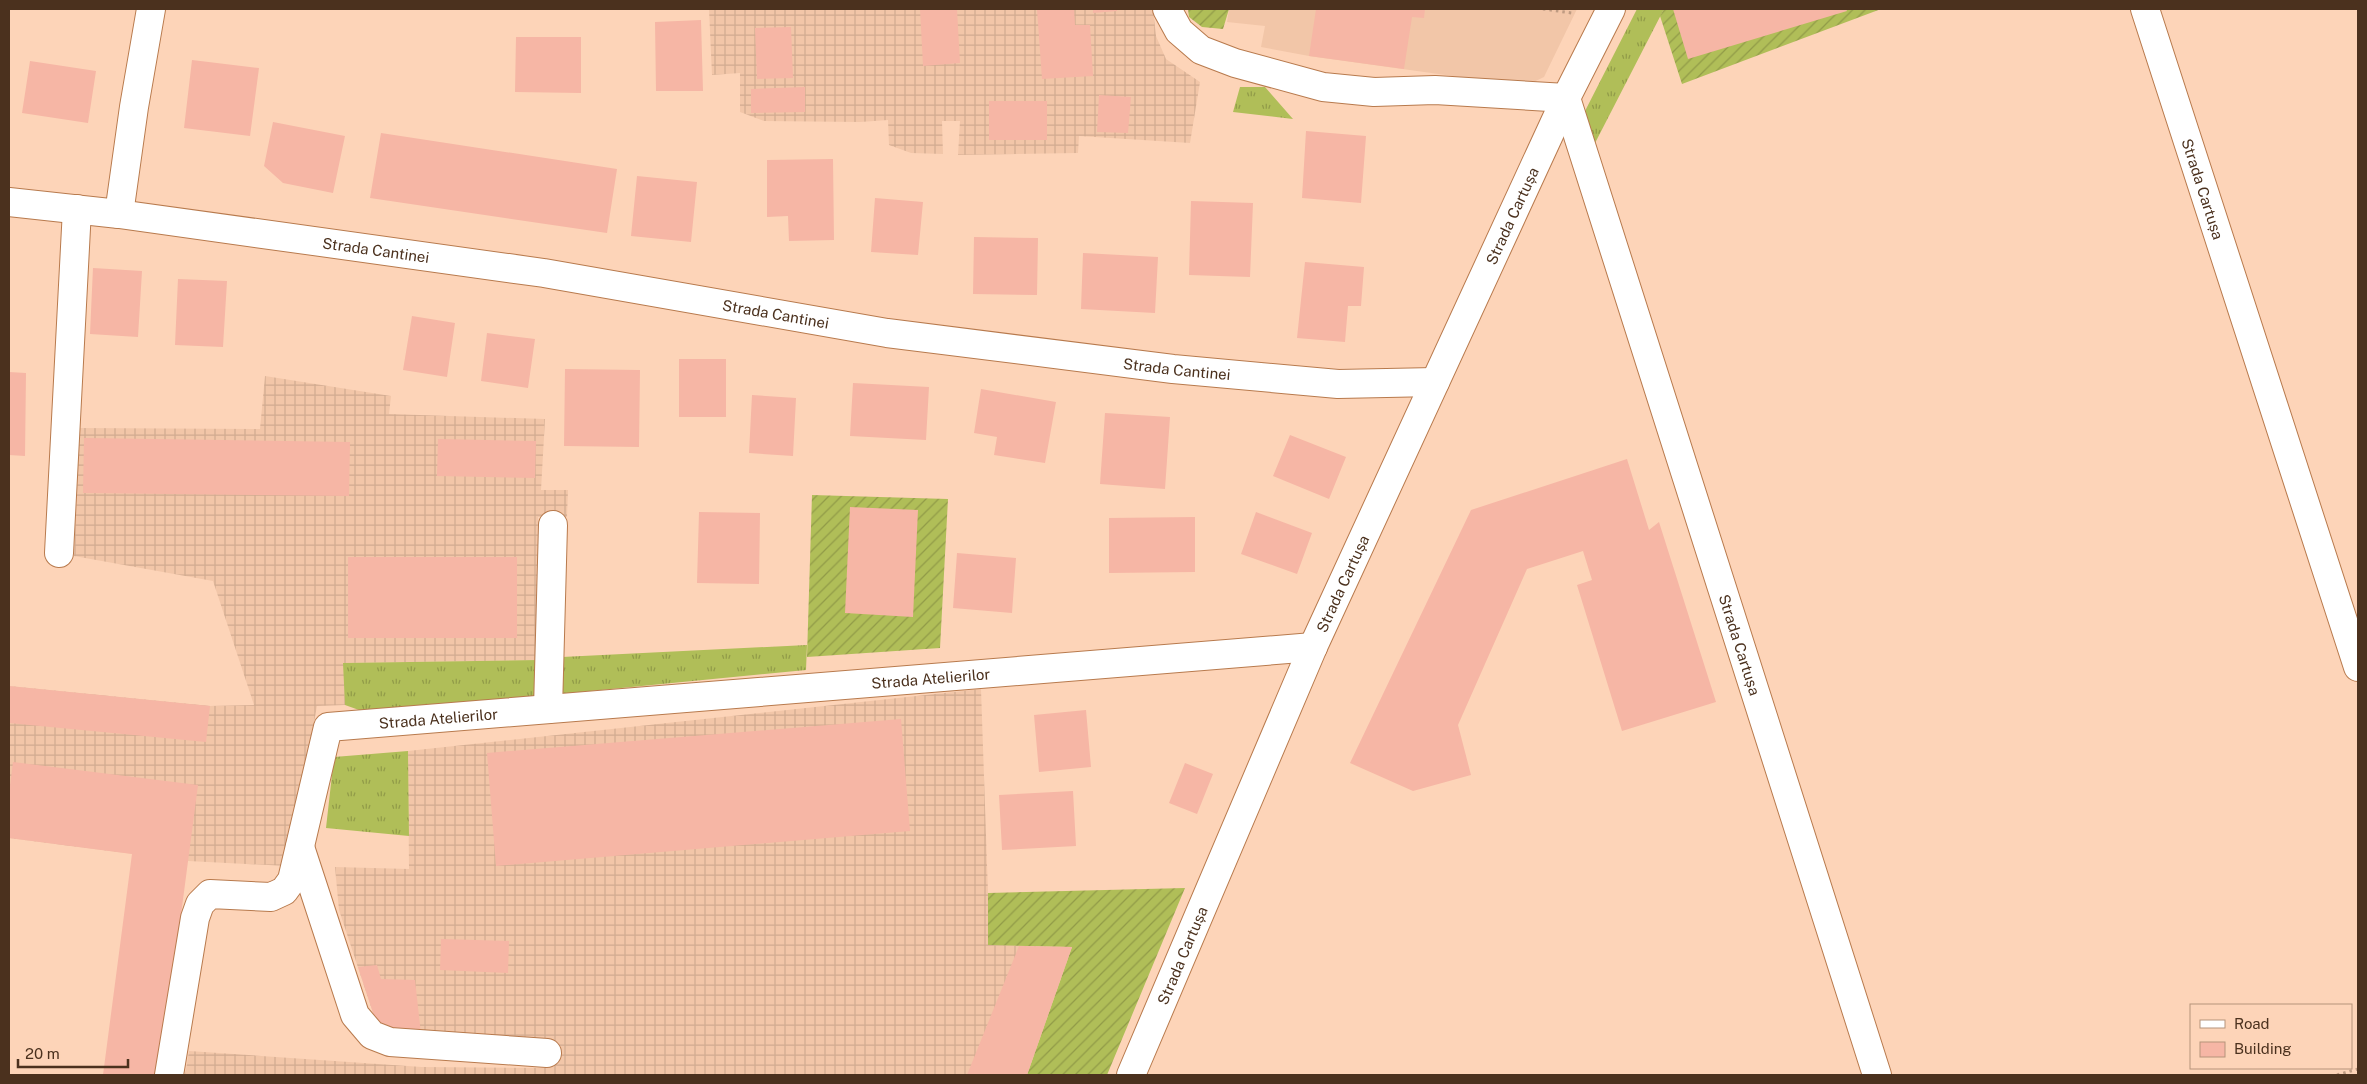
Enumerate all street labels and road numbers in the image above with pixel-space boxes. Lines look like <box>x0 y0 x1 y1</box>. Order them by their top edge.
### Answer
street label: Strada Cartușa <box>2179 136 2227 241</box>
street label: Strada Cartușa <box>1482 164 1541 267</box>
street label: Strada Cantinei <box>321 234 430 265</box>
street label: Strada Cantinei <box>721 296 830 331</box>
street label: Strada Cantinei <box>1122 354 1231 383</box>
street label: Strada Cartușa <box>1313 532 1372 635</box>
street label: Strada Cartușa <box>1716 592 1764 697</box>
street label: Strada Atelierilor <box>871 665 991 691</box>
street label: Strada Atelierilor <box>378 705 499 731</box>
street label: Strada Cartușa <box>1154 904 1210 1007</box>

